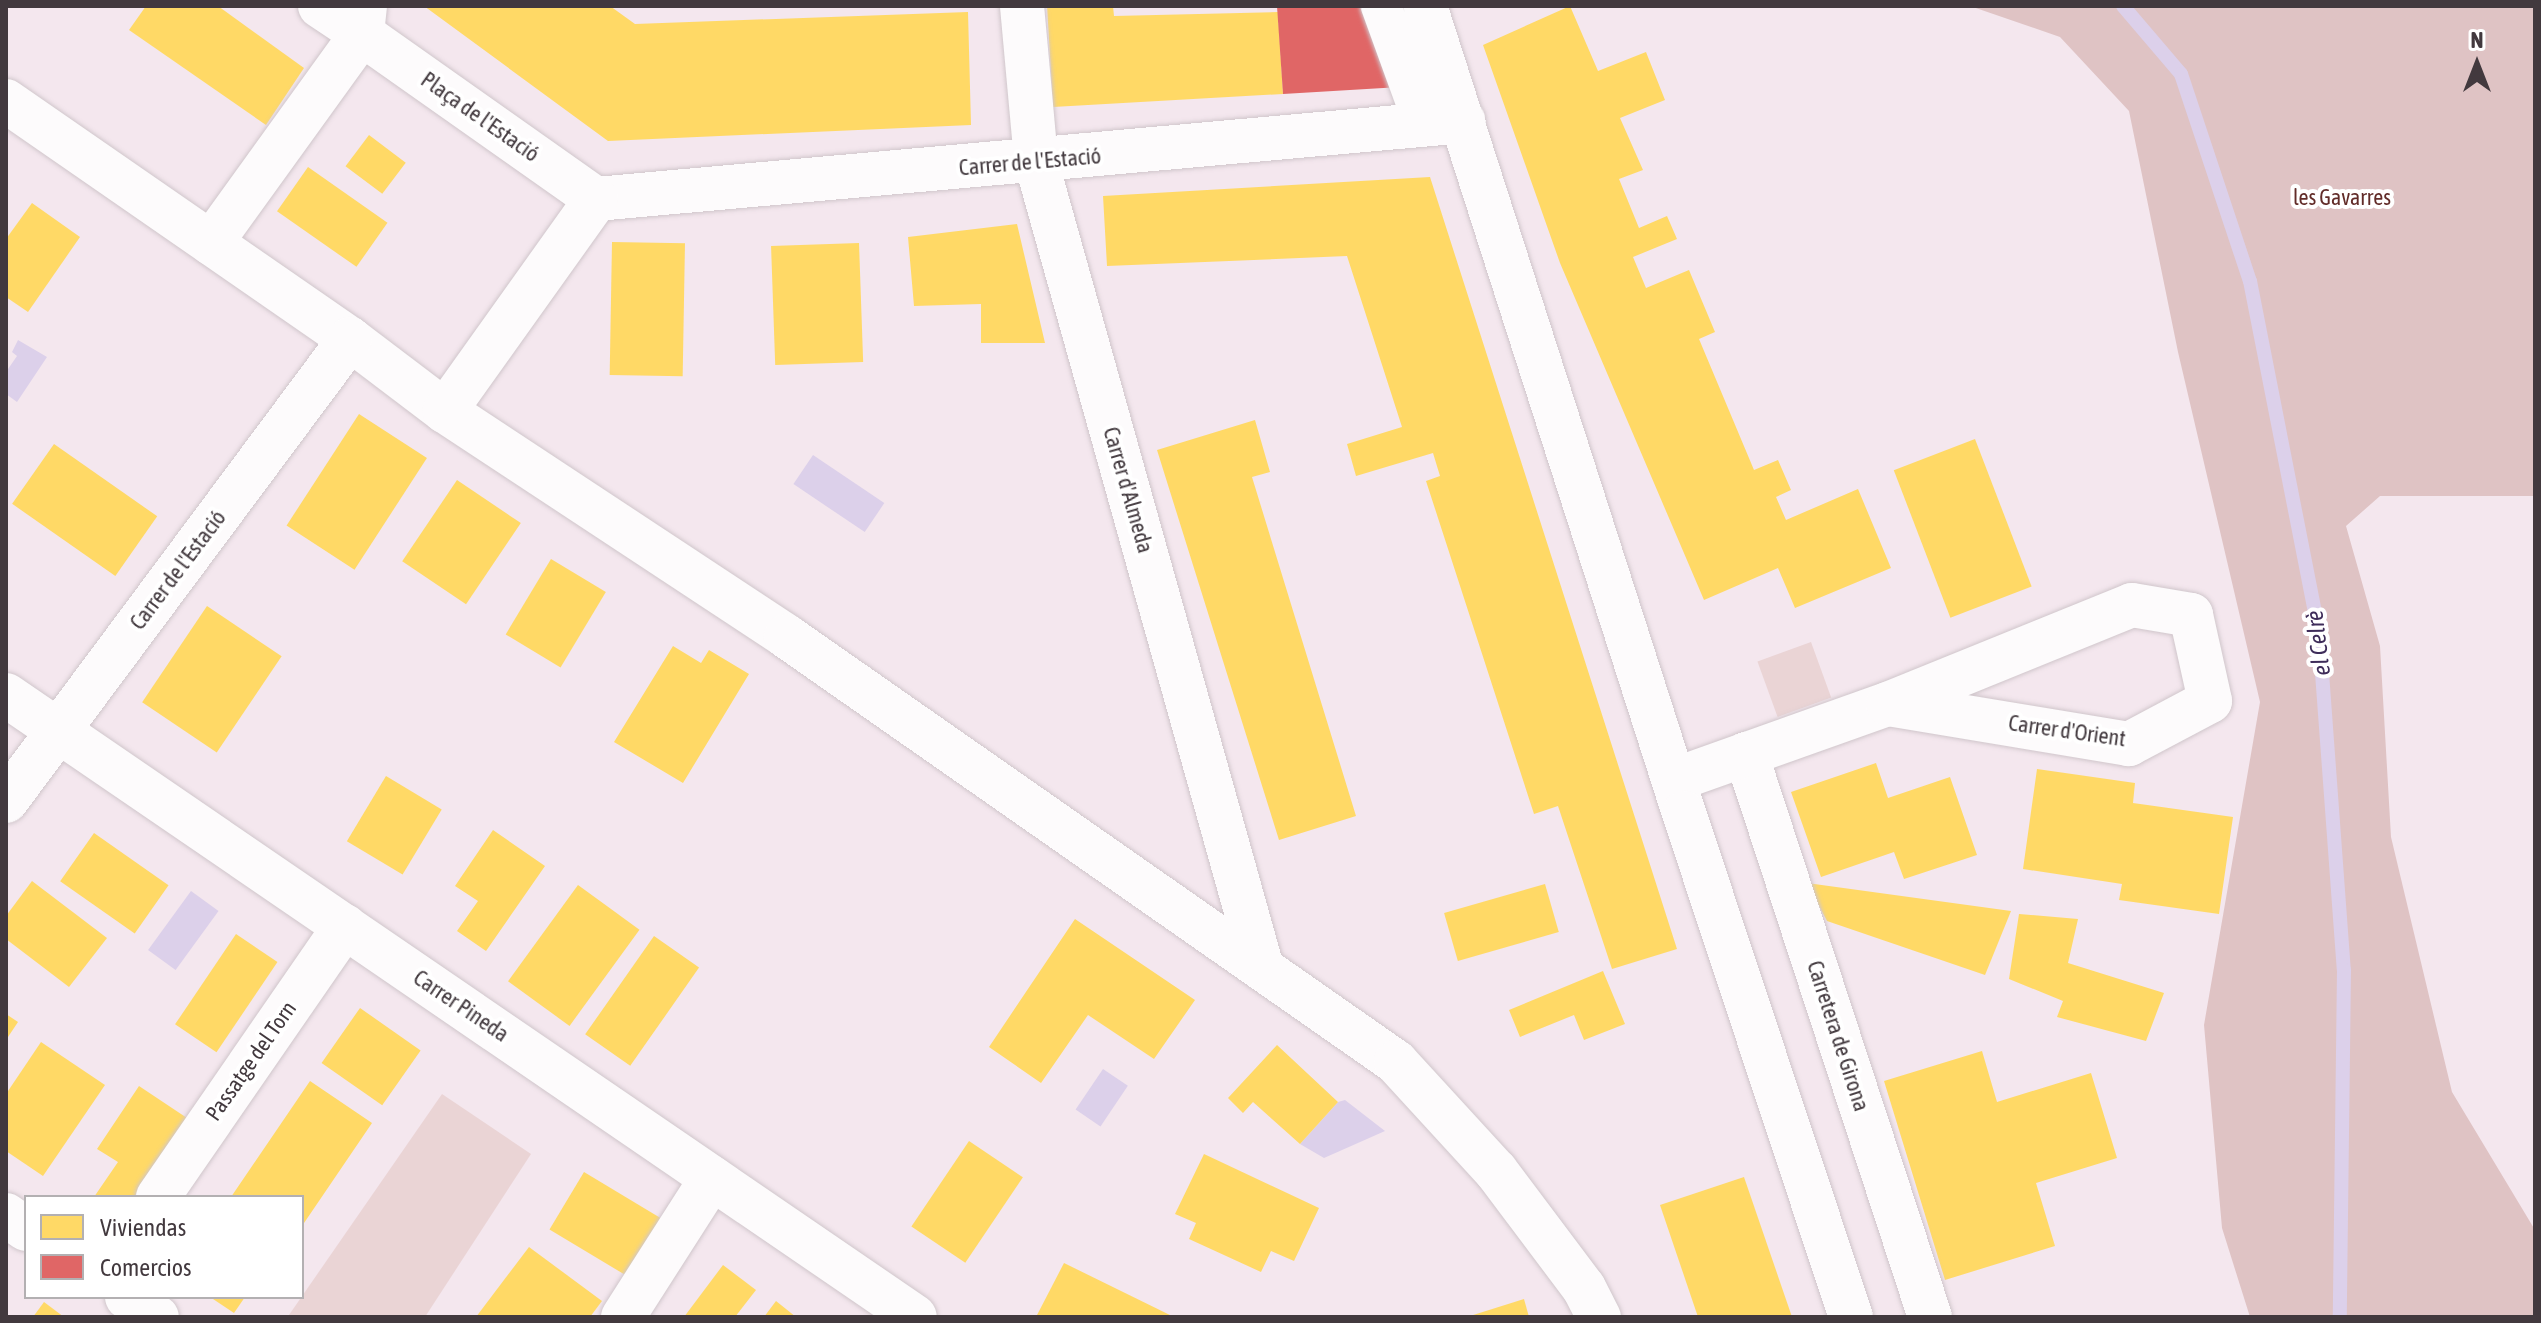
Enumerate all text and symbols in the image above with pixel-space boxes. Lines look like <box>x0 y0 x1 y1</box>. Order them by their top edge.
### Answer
north arrow <box>2437 24 2517 104</box>
text: N <box>2471 27 2483 53</box>
street label: Plaça de l'Estació <box>416 67 544 167</box>
street label: Carrer de l'Estació <box>958 143 1102 181</box>
park label: les Gavarres <box>2293 185 2391 211</box>
street label: Carrer d'Almeda <box>1097 424 1159 556</box>
street label: Carrer de l'Estació <box>125 505 231 635</box>
water label: el Celrè <box>2300 609 2336 677</box>
street label: Carrer d'Orient <box>2007 710 2127 752</box>
street label: Carretera de Girona <box>1801 958 1875 1114</box>
street label: Carrer Pineda <box>408 965 514 1047</box>
street label: Passatge del Torn <box>200 996 302 1126</box>
legend <box>24 1195 304 1299</box>
text: Viviendas <box>100 1214 186 1241</box>
text: Comercios <box>100 1254 192 1281</box>

